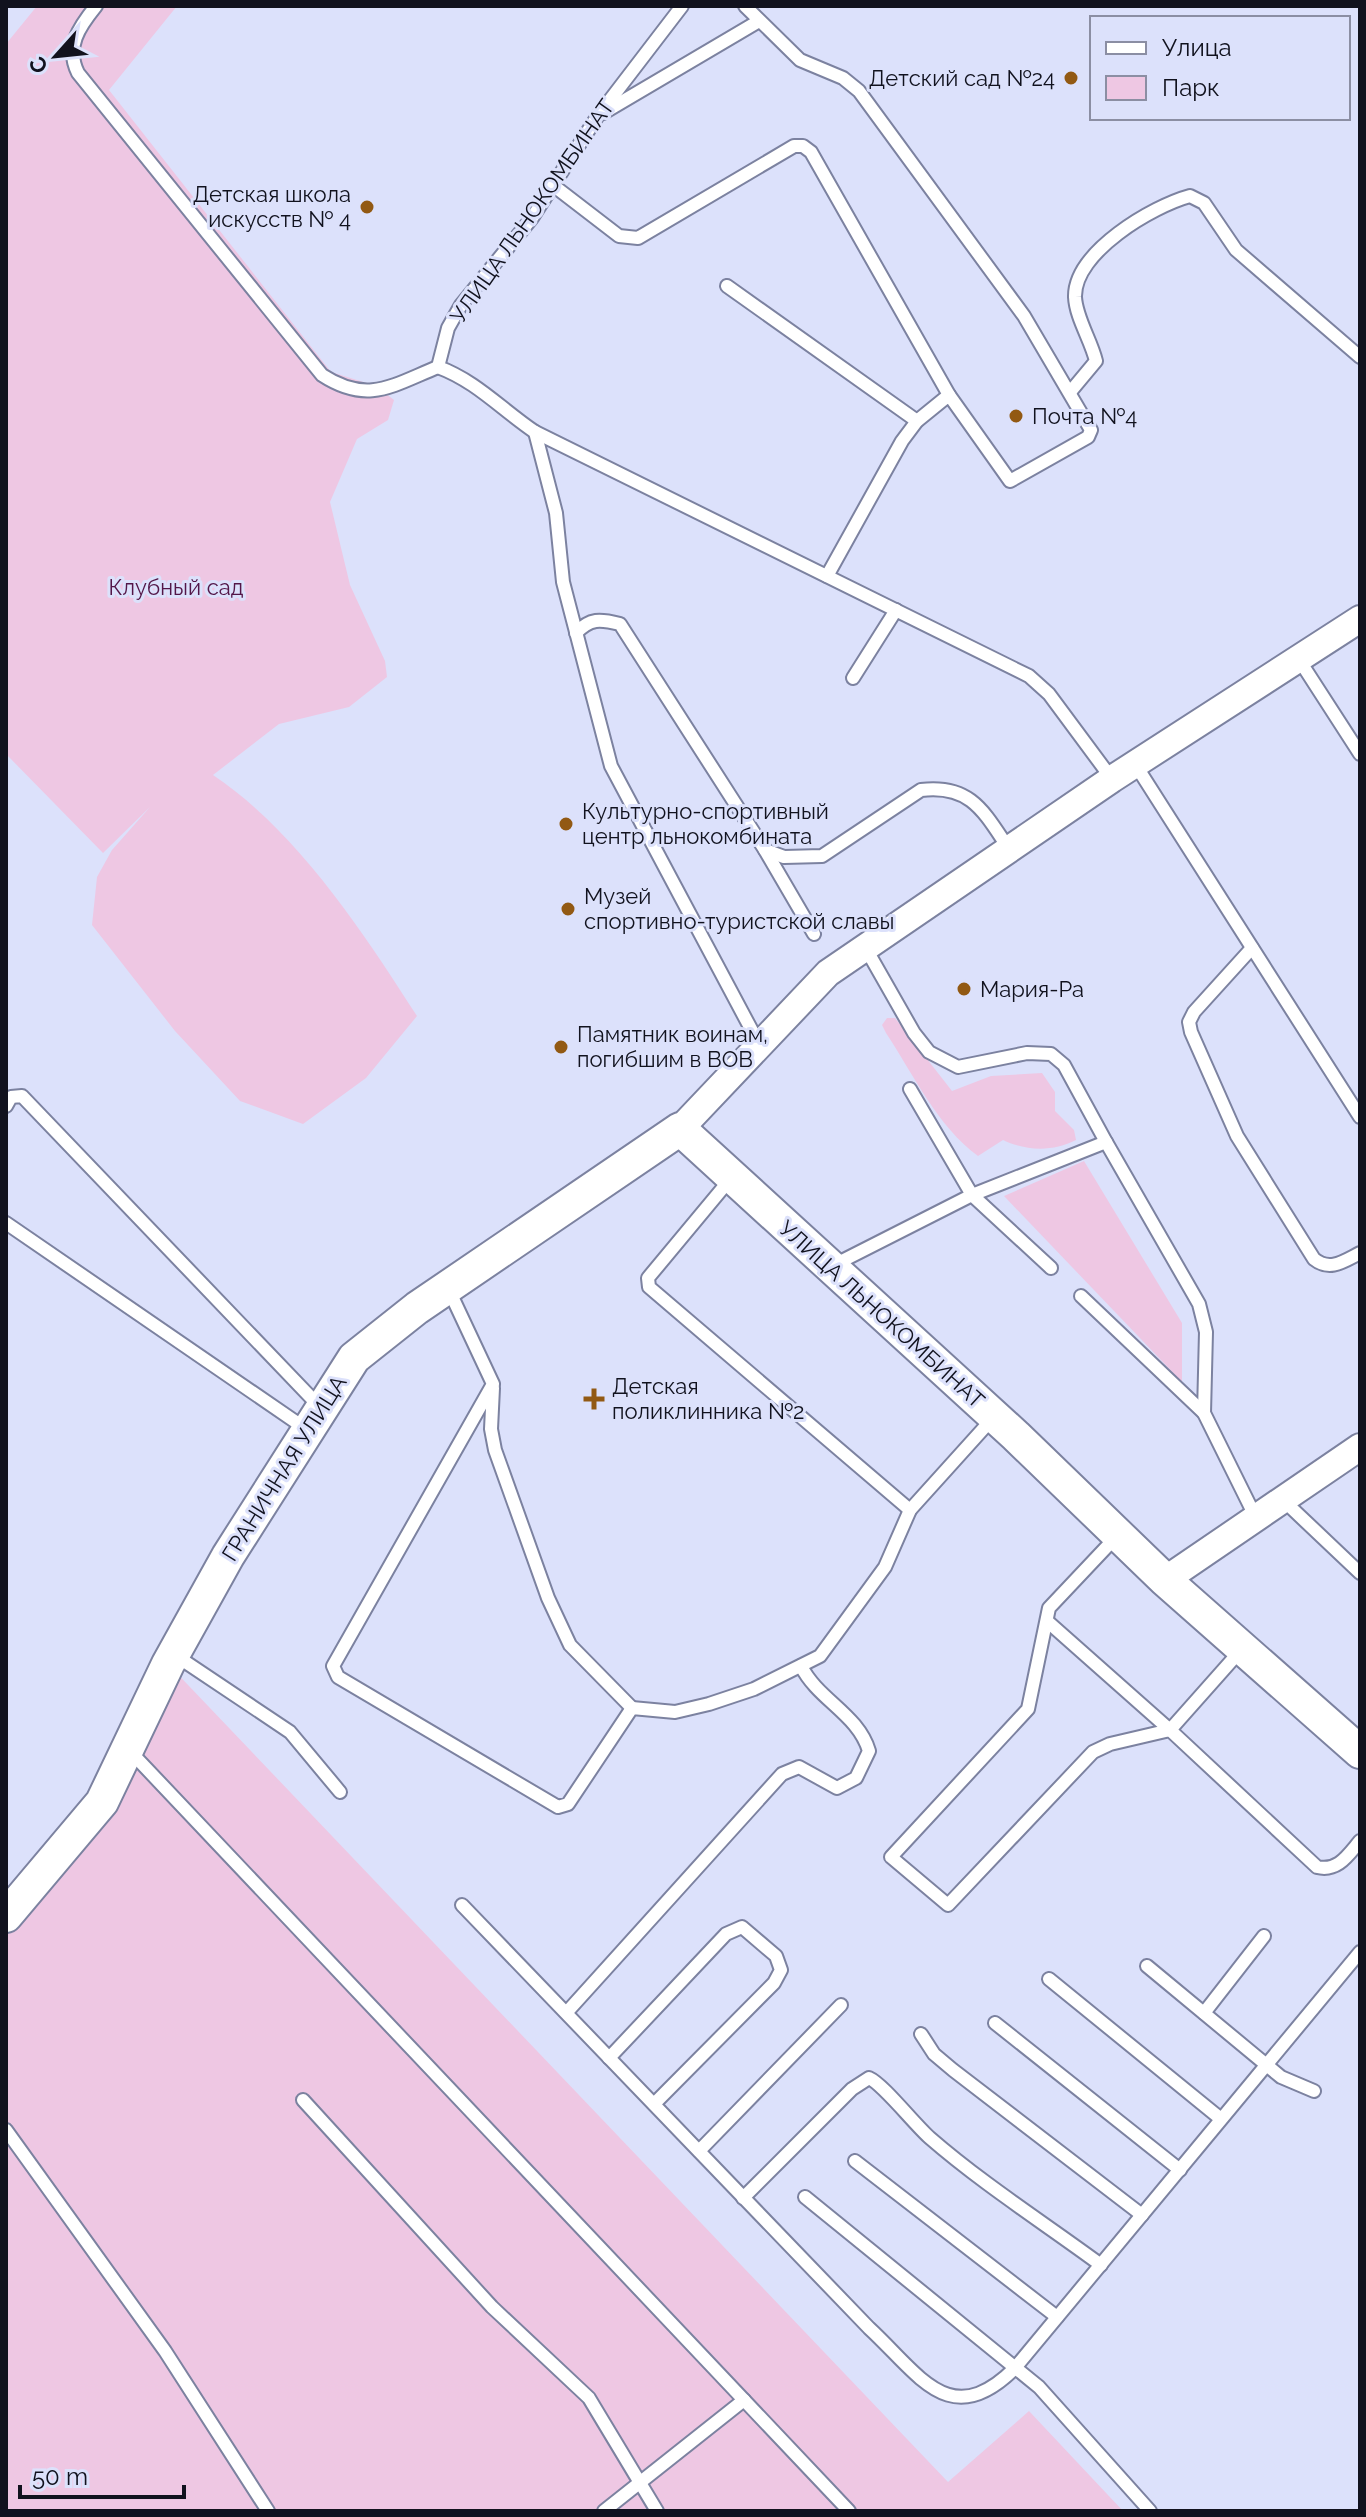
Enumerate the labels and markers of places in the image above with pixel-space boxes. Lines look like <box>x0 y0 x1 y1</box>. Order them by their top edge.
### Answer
place label: Детский сад №24 <box>869 65 1055 91</box>
marker: Детский сад №24 <box>1062 69 1080 87</box>
place label: Детская школа искусств № 4 <box>193 181 351 232</box>
marker: Детская школа искусств № 4 <box>358 198 376 216</box>
place label: Почта №4 <box>1032 403 1137 429</box>
marker: Почта №4 <box>1007 407 1025 425</box>
place label: Культурно-спортивный центр льнокомбината <box>582 798 829 849</box>
marker: Культурно-спортивный центр льнокомбината <box>557 815 575 833</box>
place label: Музей спортивно-туристской славы <box>584 883 895 934</box>
marker: Музей спортивно-туристской славы <box>559 900 577 918</box>
place label: Мария-Ра <box>980 976 1084 1002</box>
marker: Мария-Ра <box>955 980 973 998</box>
place label: Памятник воинам, погибшим в ВОВ <box>577 1021 768 1072</box>
marker: Памятник воинам, погибшим в ВОВ <box>552 1038 570 1056</box>
place label: Детская поликлинника №2 <box>612 1373 804 1424</box>
marker: Детская поликлинника №2 <box>583 1388 605 1410</box>

